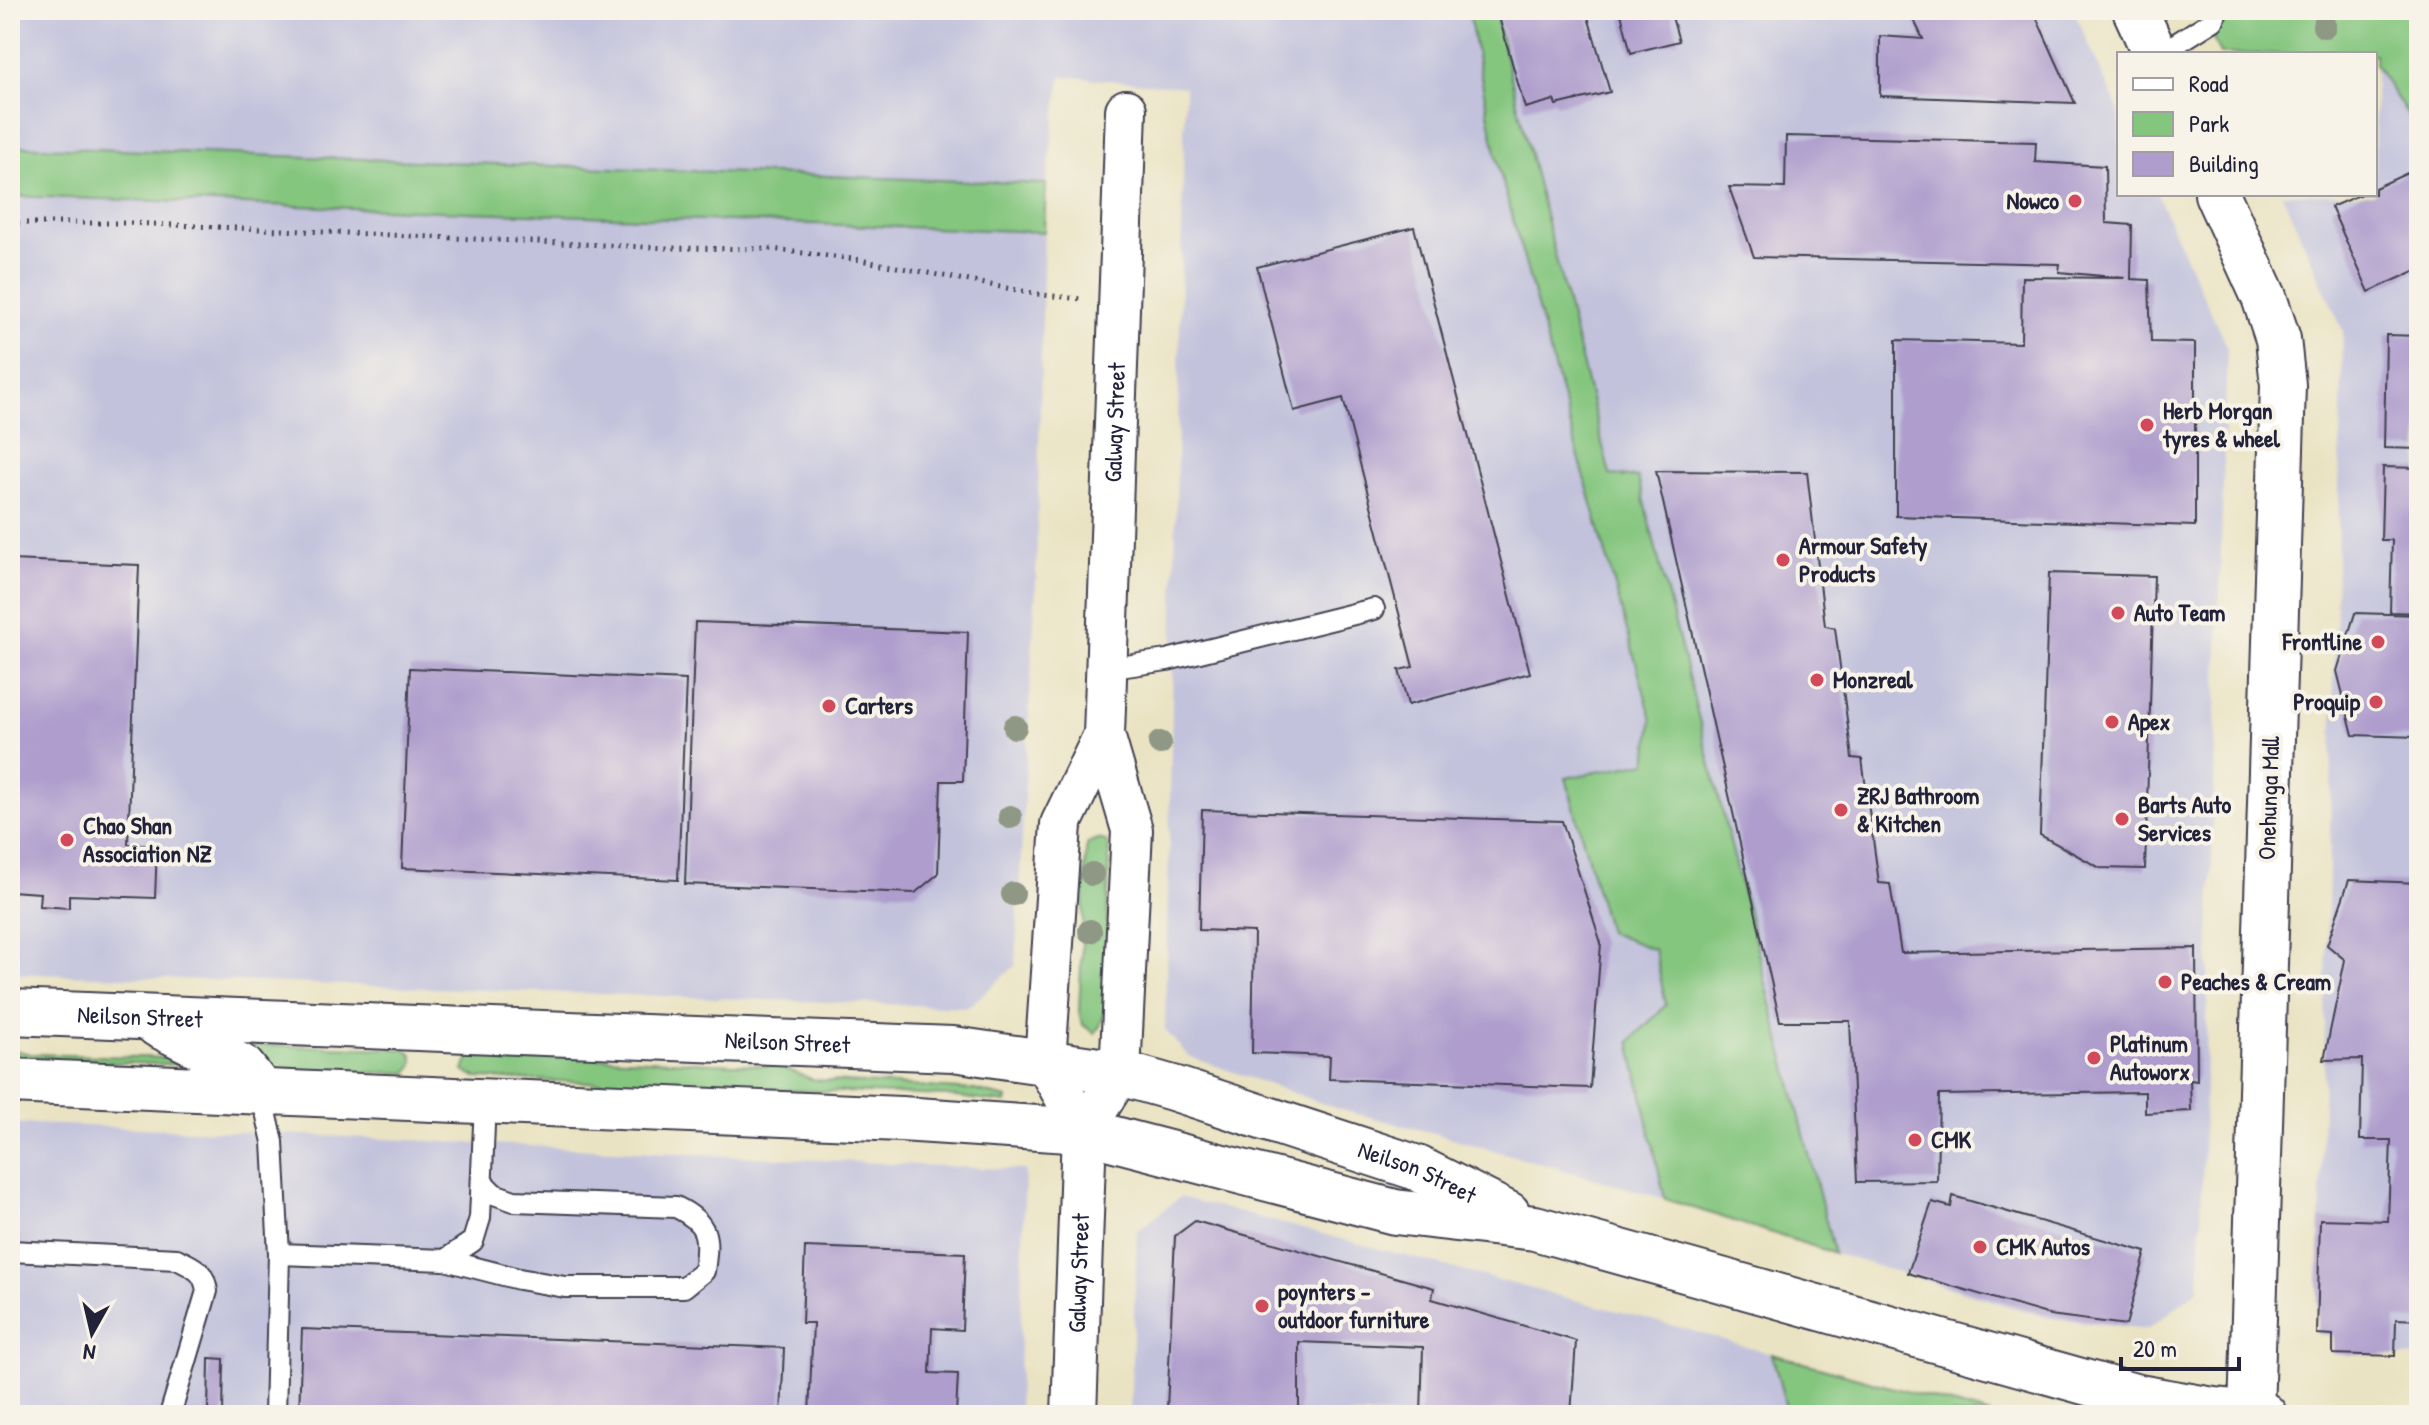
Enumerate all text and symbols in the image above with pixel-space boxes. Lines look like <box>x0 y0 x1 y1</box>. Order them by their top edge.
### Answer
legend <box>2117 52 2377 196</box>
text: Road <box>2189 67 2228 99</box>
text: Park <box>2189 107 2229 139</box>
text: Building <box>2189 147 2259 179</box>
place label: Nowco <box>2006 184 2059 216</box>
marker: Nowco <box>2066 192 2084 210</box>
street label: Galway Street <box>1096 361 1132 483</box>
place label: Herb Morgan tyres & wheel <box>2162 394 2280 455</box>
marker: Herb Morgan tyres & wheel <box>2138 416 2156 434</box>
place label: Armour Safety Products <box>1799 529 1927 589</box>
marker: Armour Safety Products <box>1774 551 1792 569</box>
place label: Auto Team <box>2134 596 2225 628</box>
marker: Auto Team <box>2109 604 2127 622</box>
place label: Frontline <box>2282 625 2362 657</box>
marker: Frontline <box>2369 633 2387 651</box>
place label: Monzreal <box>1833 663 1913 695</box>
marker: Monzreal <box>1808 671 1826 689</box>
place label: Proquip <box>2293 685 2361 718</box>
place label: Carters <box>845 689 913 721</box>
marker: Proquip <box>2367 693 2385 711</box>
marker: Carters <box>820 697 838 715</box>
place label: Apex <box>2128 705 2171 738</box>
marker: Apex <box>2103 713 2121 731</box>
street label: Onehunga Mall <box>2250 735 2286 860</box>
place label: ZRJ Bathroom & Kitchen <box>1857 779 1979 839</box>
place label: Barts Auto Services <box>2138 788 2231 848</box>
marker: ZRJ Bathroom & Kitchen <box>1832 801 1850 819</box>
place label: Chao Shan Association NZ <box>83 809 212 869</box>
marker: Barts Auto Services <box>2113 810 2131 828</box>
marker: Chao Shan Association NZ <box>58 831 76 849</box>
place label: Peaches & Cream <box>2181 965 2331 997</box>
marker: Peaches & Cream <box>2156 973 2174 991</box>
street label: Neilson Street <box>77 998 204 1035</box>
street label: Neilson Street <box>724 1023 851 1060</box>
place label: Platinum Autoworx <box>2110 1027 2190 1087</box>
marker: Platinum Autoworx <box>2085 1049 2103 1067</box>
place label: CMK <box>1931 1123 1971 1155</box>
marker: CMK <box>1906 1131 1924 1149</box>
street label: Neilson Street <box>1354 1133 1483 1211</box>
street label: Galway Street <box>1060 1212 1096 1333</box>
place label: CMK Autos <box>1996 1230 2090 1262</box>
marker: CMK Autos <box>1971 1238 1989 1256</box>
place label: poynters - outdoor furniture <box>1278 1275 1430 1335</box>
north arrow <box>52 1293 132 1373</box>
marker: poynters - outdoor furniture <box>1253 1297 1271 1315</box>
scale bar <box>2121 1321 2239 1371</box>
text: 20 m <box>2133 1332 2177 1364</box>
text: N <box>81 1337 97 1368</box>

